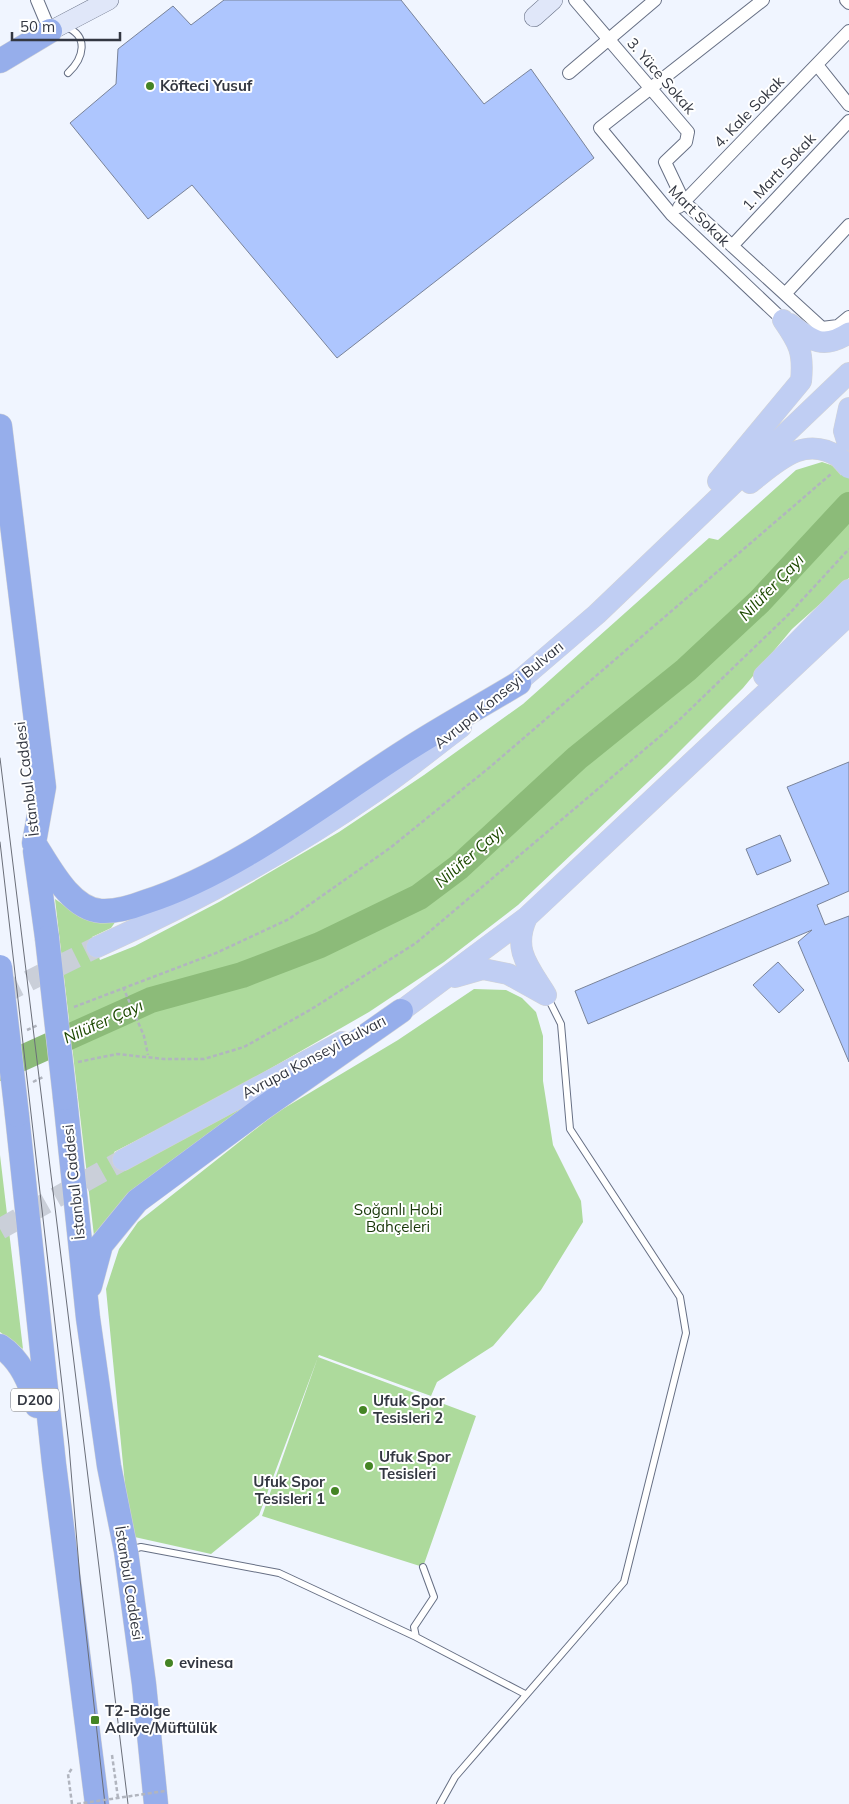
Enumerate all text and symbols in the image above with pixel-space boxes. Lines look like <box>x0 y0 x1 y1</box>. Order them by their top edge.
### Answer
scale bar <box>12 10 120 42</box>
text: 50 m <box>20 17 55 36</box>
street label: 3. Yüce Sokak <box>623 34 700 118</box>
street label: 4. Kale Sokak <box>710 71 788 152</box>
place label: Köfteci Yusuf <box>160 76 253 95</box>
marker: Köfteci Yusuf <box>144 80 156 92</box>
street label: 1. Martı Sokak <box>738 129 820 214</box>
street label: Mart Sokak <box>665 181 734 251</box>
water label: Nilüfer Çayı <box>734 549 808 625</box>
street label: Avrupa Konseyi Bulvarı <box>430 637 567 753</box>
street label: İstanbul Caddesi <box>10 721 43 838</box>
water label: Nilüfer Çayı <box>430 820 508 891</box>
water label: Nilüfer Çayı <box>60 994 146 1047</box>
street label: Avrupa Konseyi Bulvarı <box>238 1010 389 1103</box>
street label: İstanbul Caddesi <box>58 1124 89 1241</box>
park label: Soğanlı Hobi Bahçeleri <box>354 1200 442 1236</box>
road number: D200 <box>11 1388 59 1412</box>
place label: Ufuk Spor Tesisleri 2 <box>373 1391 445 1427</box>
marker: Ufuk Spor Tesisleri 2 <box>357 1404 369 1416</box>
place label: Ufuk Spor Tesisleri <box>379 1447 451 1483</box>
marker: Ufuk Spor Tesisleri <box>363 1460 375 1472</box>
place label: Ufuk Spor Tesisleri 1 <box>253 1472 325 1508</box>
marker: Ufuk Spor Tesisleri 1 <box>329 1485 341 1497</box>
street label: İstanbul Caddesi <box>111 1524 148 1642</box>
place label: evinesa <box>179 1653 233 1672</box>
marker: evinesa <box>163 1657 175 1669</box>
place label: T2-Bölge Adliye/Müftülük <box>105 1701 218 1737</box>
marker: T2-Bölge Adliye/Müftülük <box>89 1714 101 1726</box>

